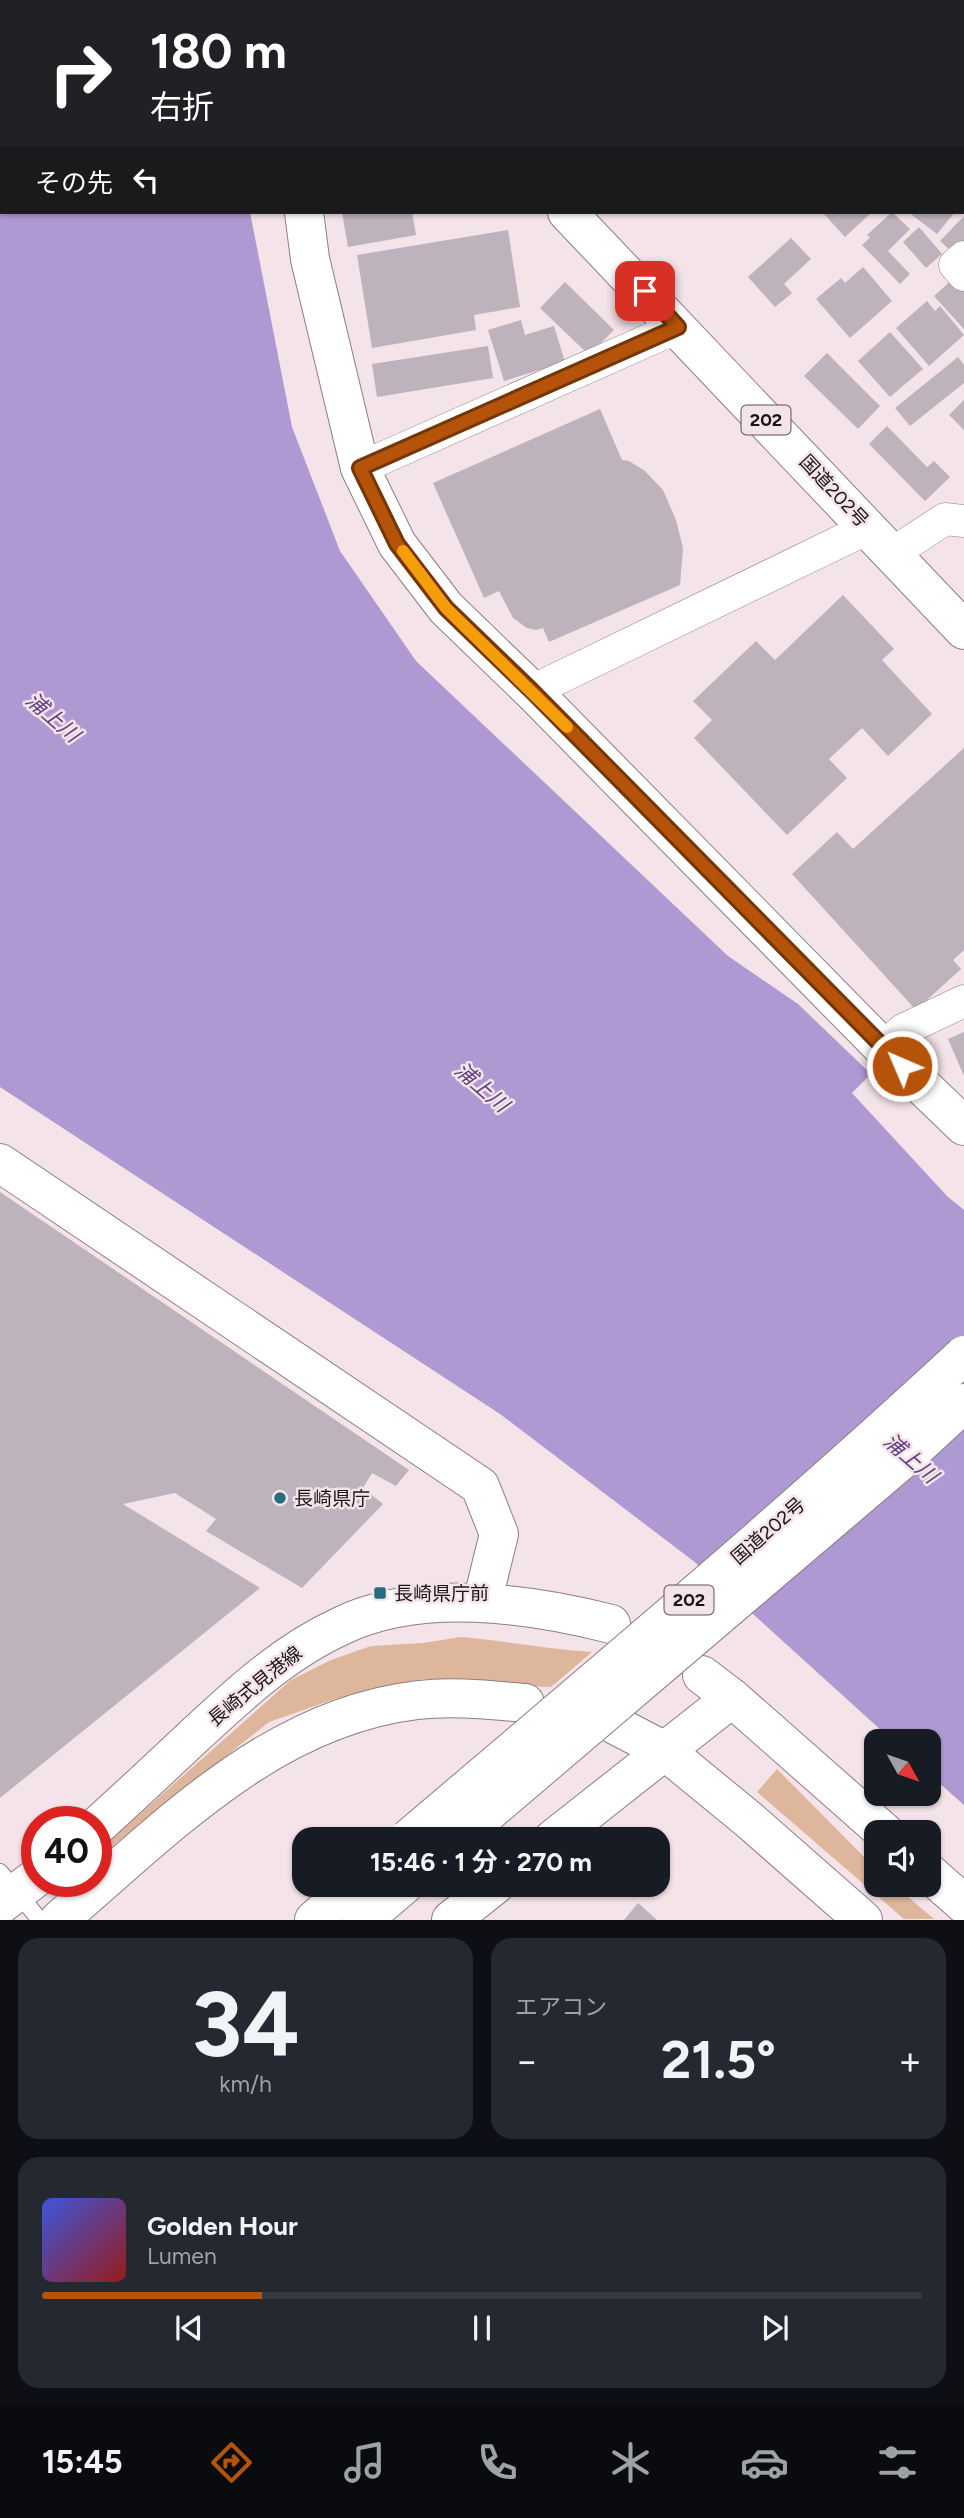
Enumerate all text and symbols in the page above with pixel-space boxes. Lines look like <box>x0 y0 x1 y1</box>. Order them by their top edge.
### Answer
text: 180 m <box>150 21 287 80</box>
icon: right <box>35 28 126 119</box>
text: 右折 <box>150 88 214 126</box>
icon: left <box>127 161 165 199</box>
text: その先 <box>35 167 113 199</box>
pin <box>615 261 675 321</box>
icon: arrive <box>626 272 664 310</box>
road number: 202 <box>742 406 790 434</box>
street label: 国道202号 <box>795 450 873 532</box>
water label: 浦上川 <box>21 687 86 748</box>
position arrow <box>865 1029 939 1103</box>
water label: 浦上川 <box>450 1057 515 1118</box>
water label: 浦上川 <box>879 1428 944 1489</box>
place label: 長崎県庁 <box>294 1487 370 1510</box>
marker: 長崎県庁 <box>272 1490 288 1506</box>
street label: 国道202号 <box>726 1493 810 1569</box>
place label: 長崎県庁前 <box>394 1582 489 1605</box>
marker: 長崎県庁前 <box>372 1585 388 1601</box>
road number: 202 <box>664 1586 714 1615</box>
street label: 長崎式見港線 <box>203 1641 307 1731</box>
north arrow <box>864 1729 942 1806</box>
map controls <box>864 1729 941 1897</box>
speed limit sign: 40 <box>21 1806 112 1897</box>
button: sound <box>864 1820 941 1897</box>
text: 15:46 · 1 分 · 270 m <box>370 1846 592 1878</box>
text: 34 <box>191 1970 300 2079</box>
text: エアコン <box>515 1993 607 2021</box>
text: 21.5° <box>661 2029 776 2091</box>
text: − <box>515 2038 539 2084</box>
text: + <box>898 2038 922 2084</box>
text: km/h <box>219 2070 272 2098</box>
text: Golden Hour <box>147 2210 298 2242</box>
text: Lumen <box>147 2242 217 2270</box>
icon: previous <box>170 2309 208 2347</box>
icon: pause <box>463 2309 501 2347</box>
icon: next <box>756 2309 794 2347</box>
icon: directions <box>207 2438 256 2487</box>
icon: music <box>340 2438 389 2487</box>
icon: phone <box>473 2438 522 2487</box>
icon: climate <box>606 2438 655 2487</box>
icon: car <box>740 2438 789 2487</box>
icon: filters <box>873 2438 922 2487</box>
text: 15:45 <box>42 2443 123 2481</box>

